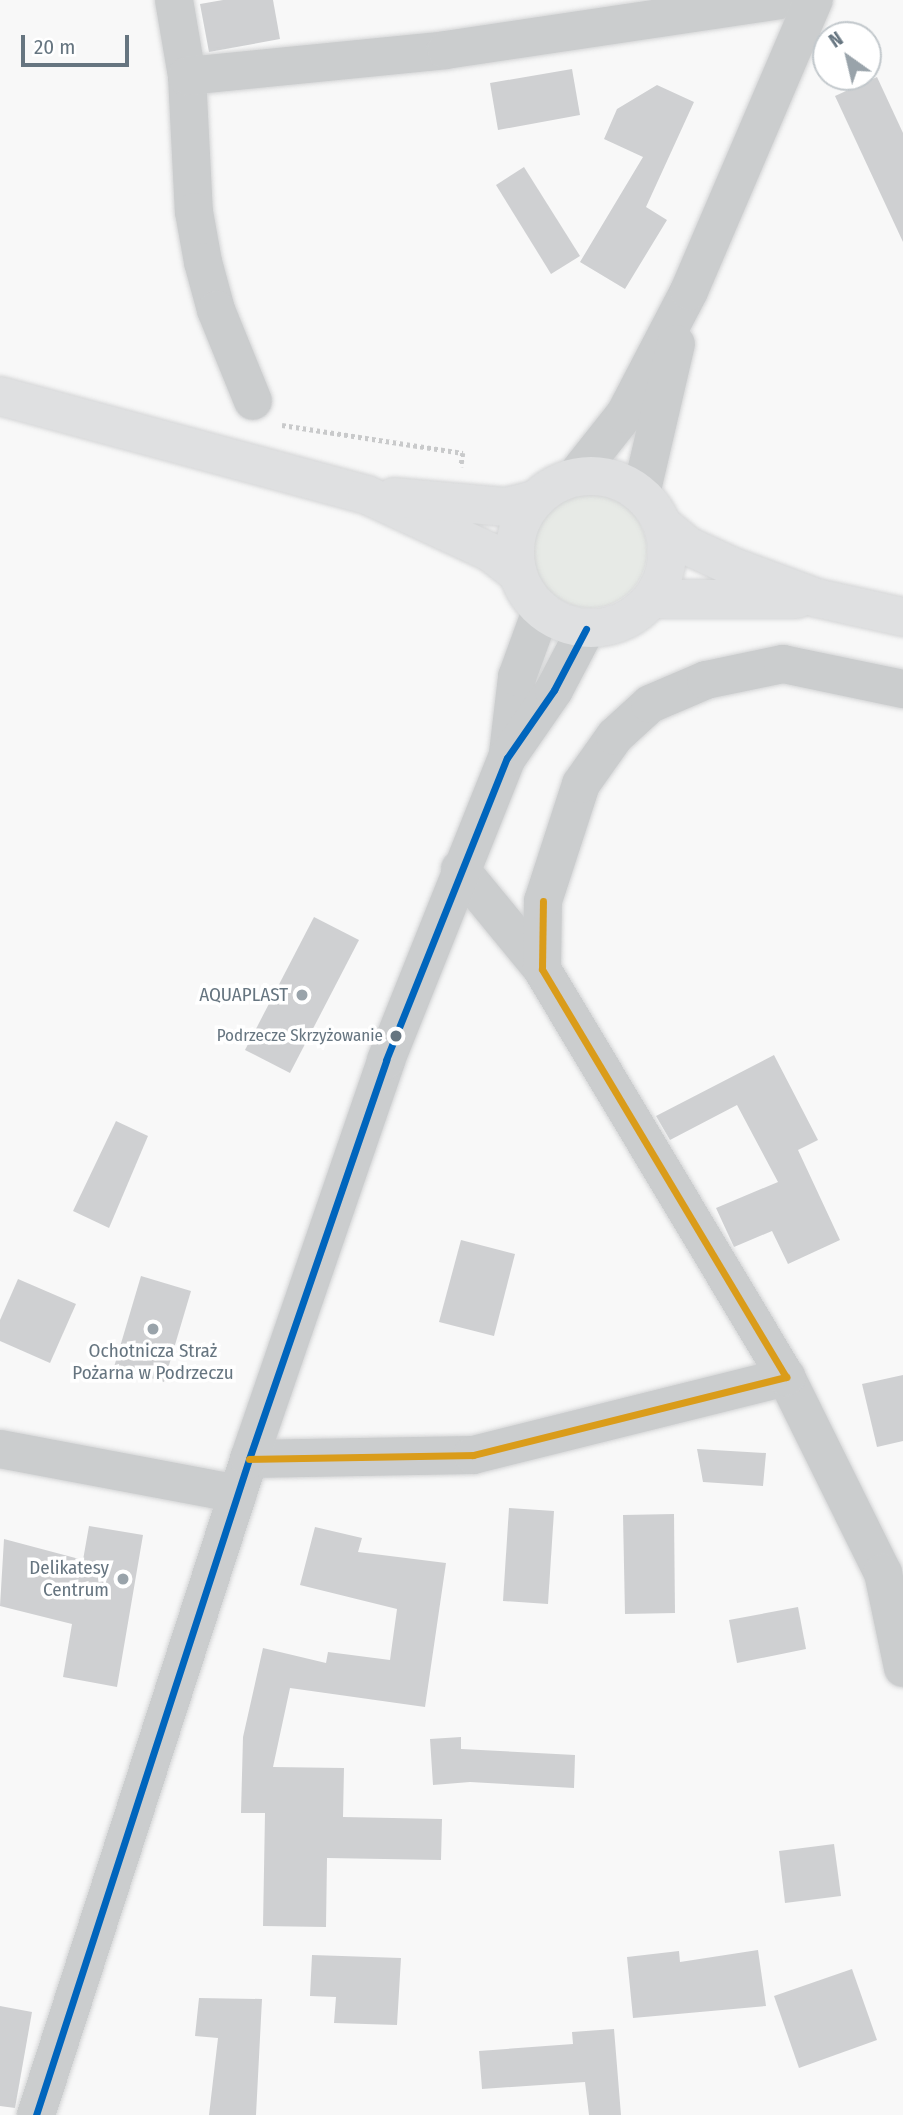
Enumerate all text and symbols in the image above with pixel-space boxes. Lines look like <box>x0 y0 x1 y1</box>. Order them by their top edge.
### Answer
scale bar <box>24 21 133 65</box>
north arrow <box>812 21 882 91</box>
text: N <box>825 27 847 53</box>
text: 20 m <box>34 34 75 60</box>
place label: AQUAPLAST <box>199 984 288 1006</box>
marker: AQUAPLAST <box>294 987 310 1003</box>
place label: Podrzecze Skrzyżowanie <box>217 1026 383 1046</box>
marker: Podrzecze Skrzyżowanie <box>389 1029 403 1043</box>
marker: Ochotnicza Straż Pożarna w Podrzeczu <box>145 1321 161 1337</box>
place label: Ochotnicza Straż Pożarna w Podrzeczu <box>72 1340 234 1384</box>
place label: Delikatesy Centrum <box>29 1557 109 1601</box>
marker: Delikatesy Centrum <box>115 1571 131 1587</box>

